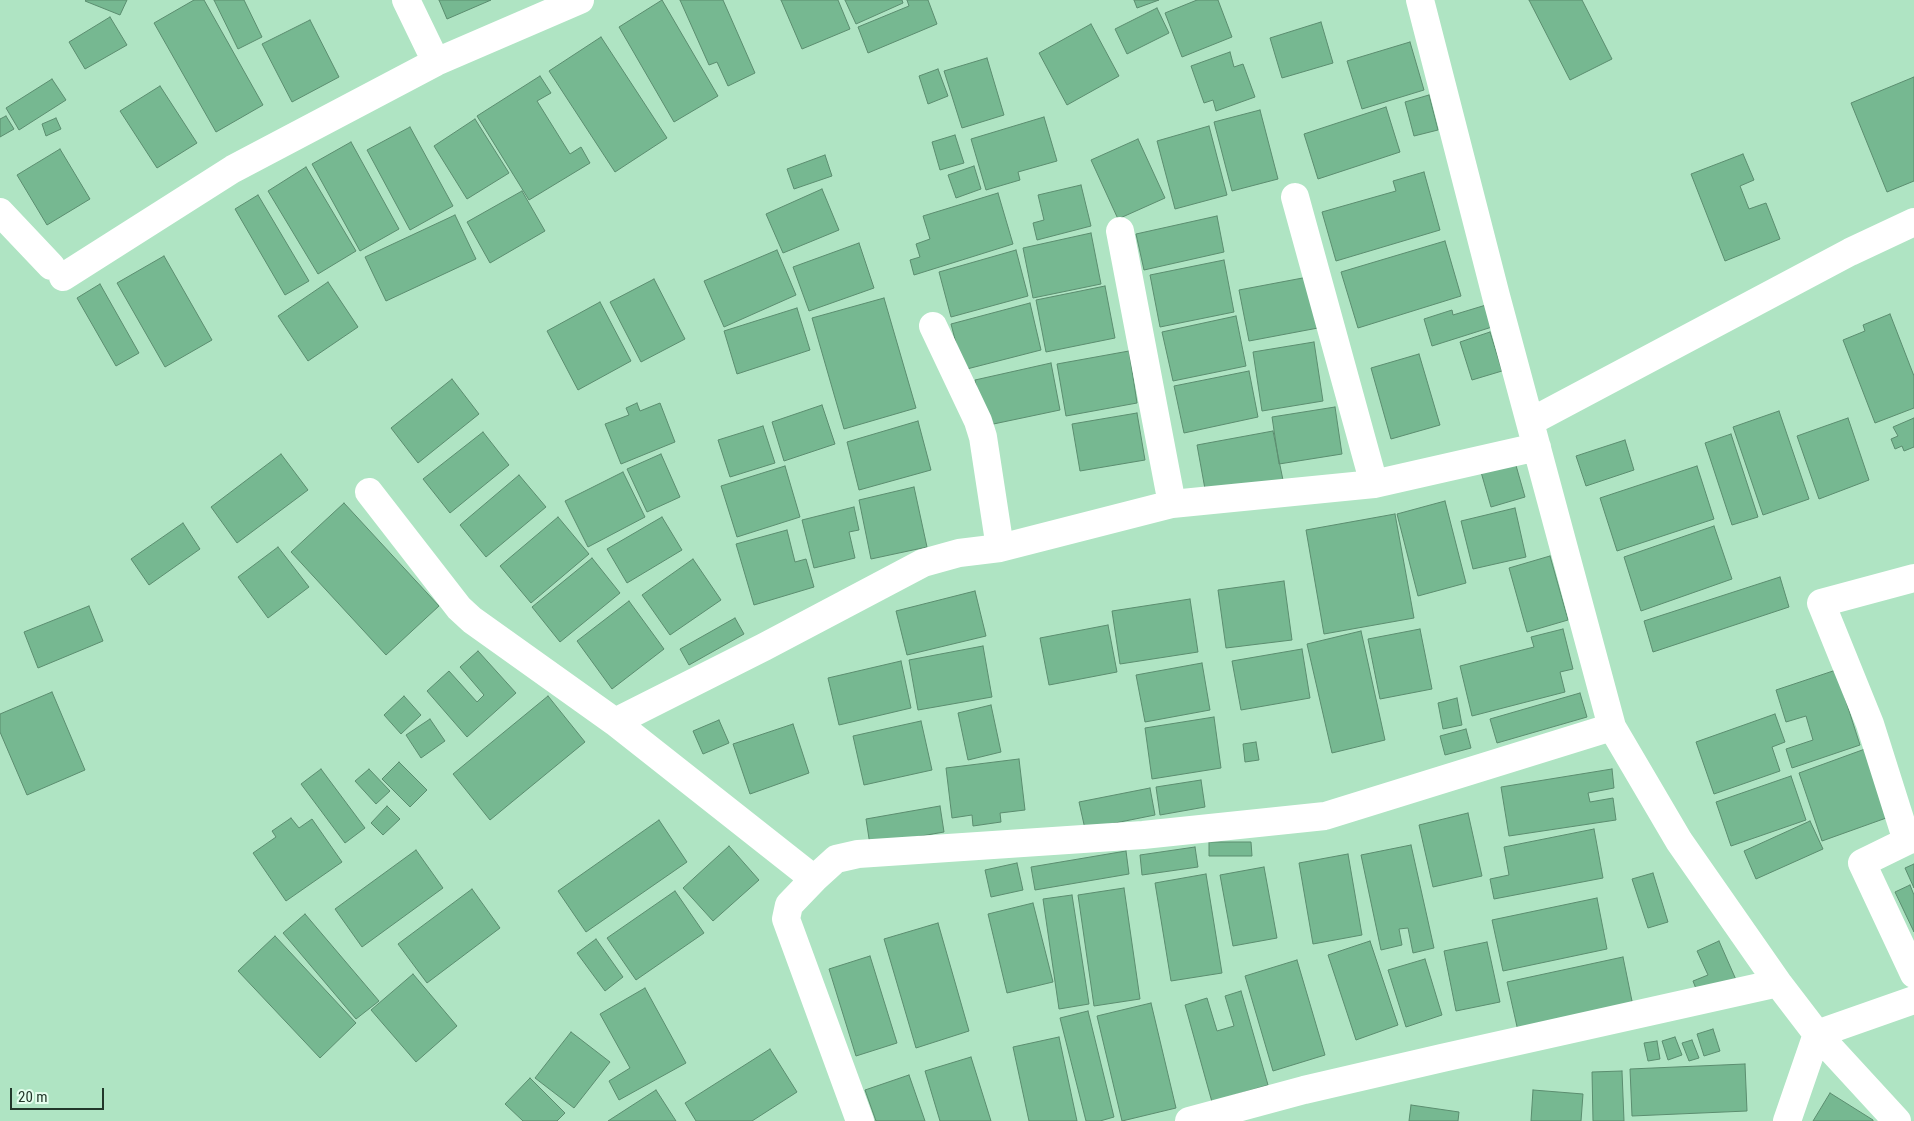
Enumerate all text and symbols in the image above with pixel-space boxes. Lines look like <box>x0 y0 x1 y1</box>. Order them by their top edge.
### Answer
scale bar <box>12 1078 106 1110</box>
text: 20 m <box>18 1088 48 1106</box>

